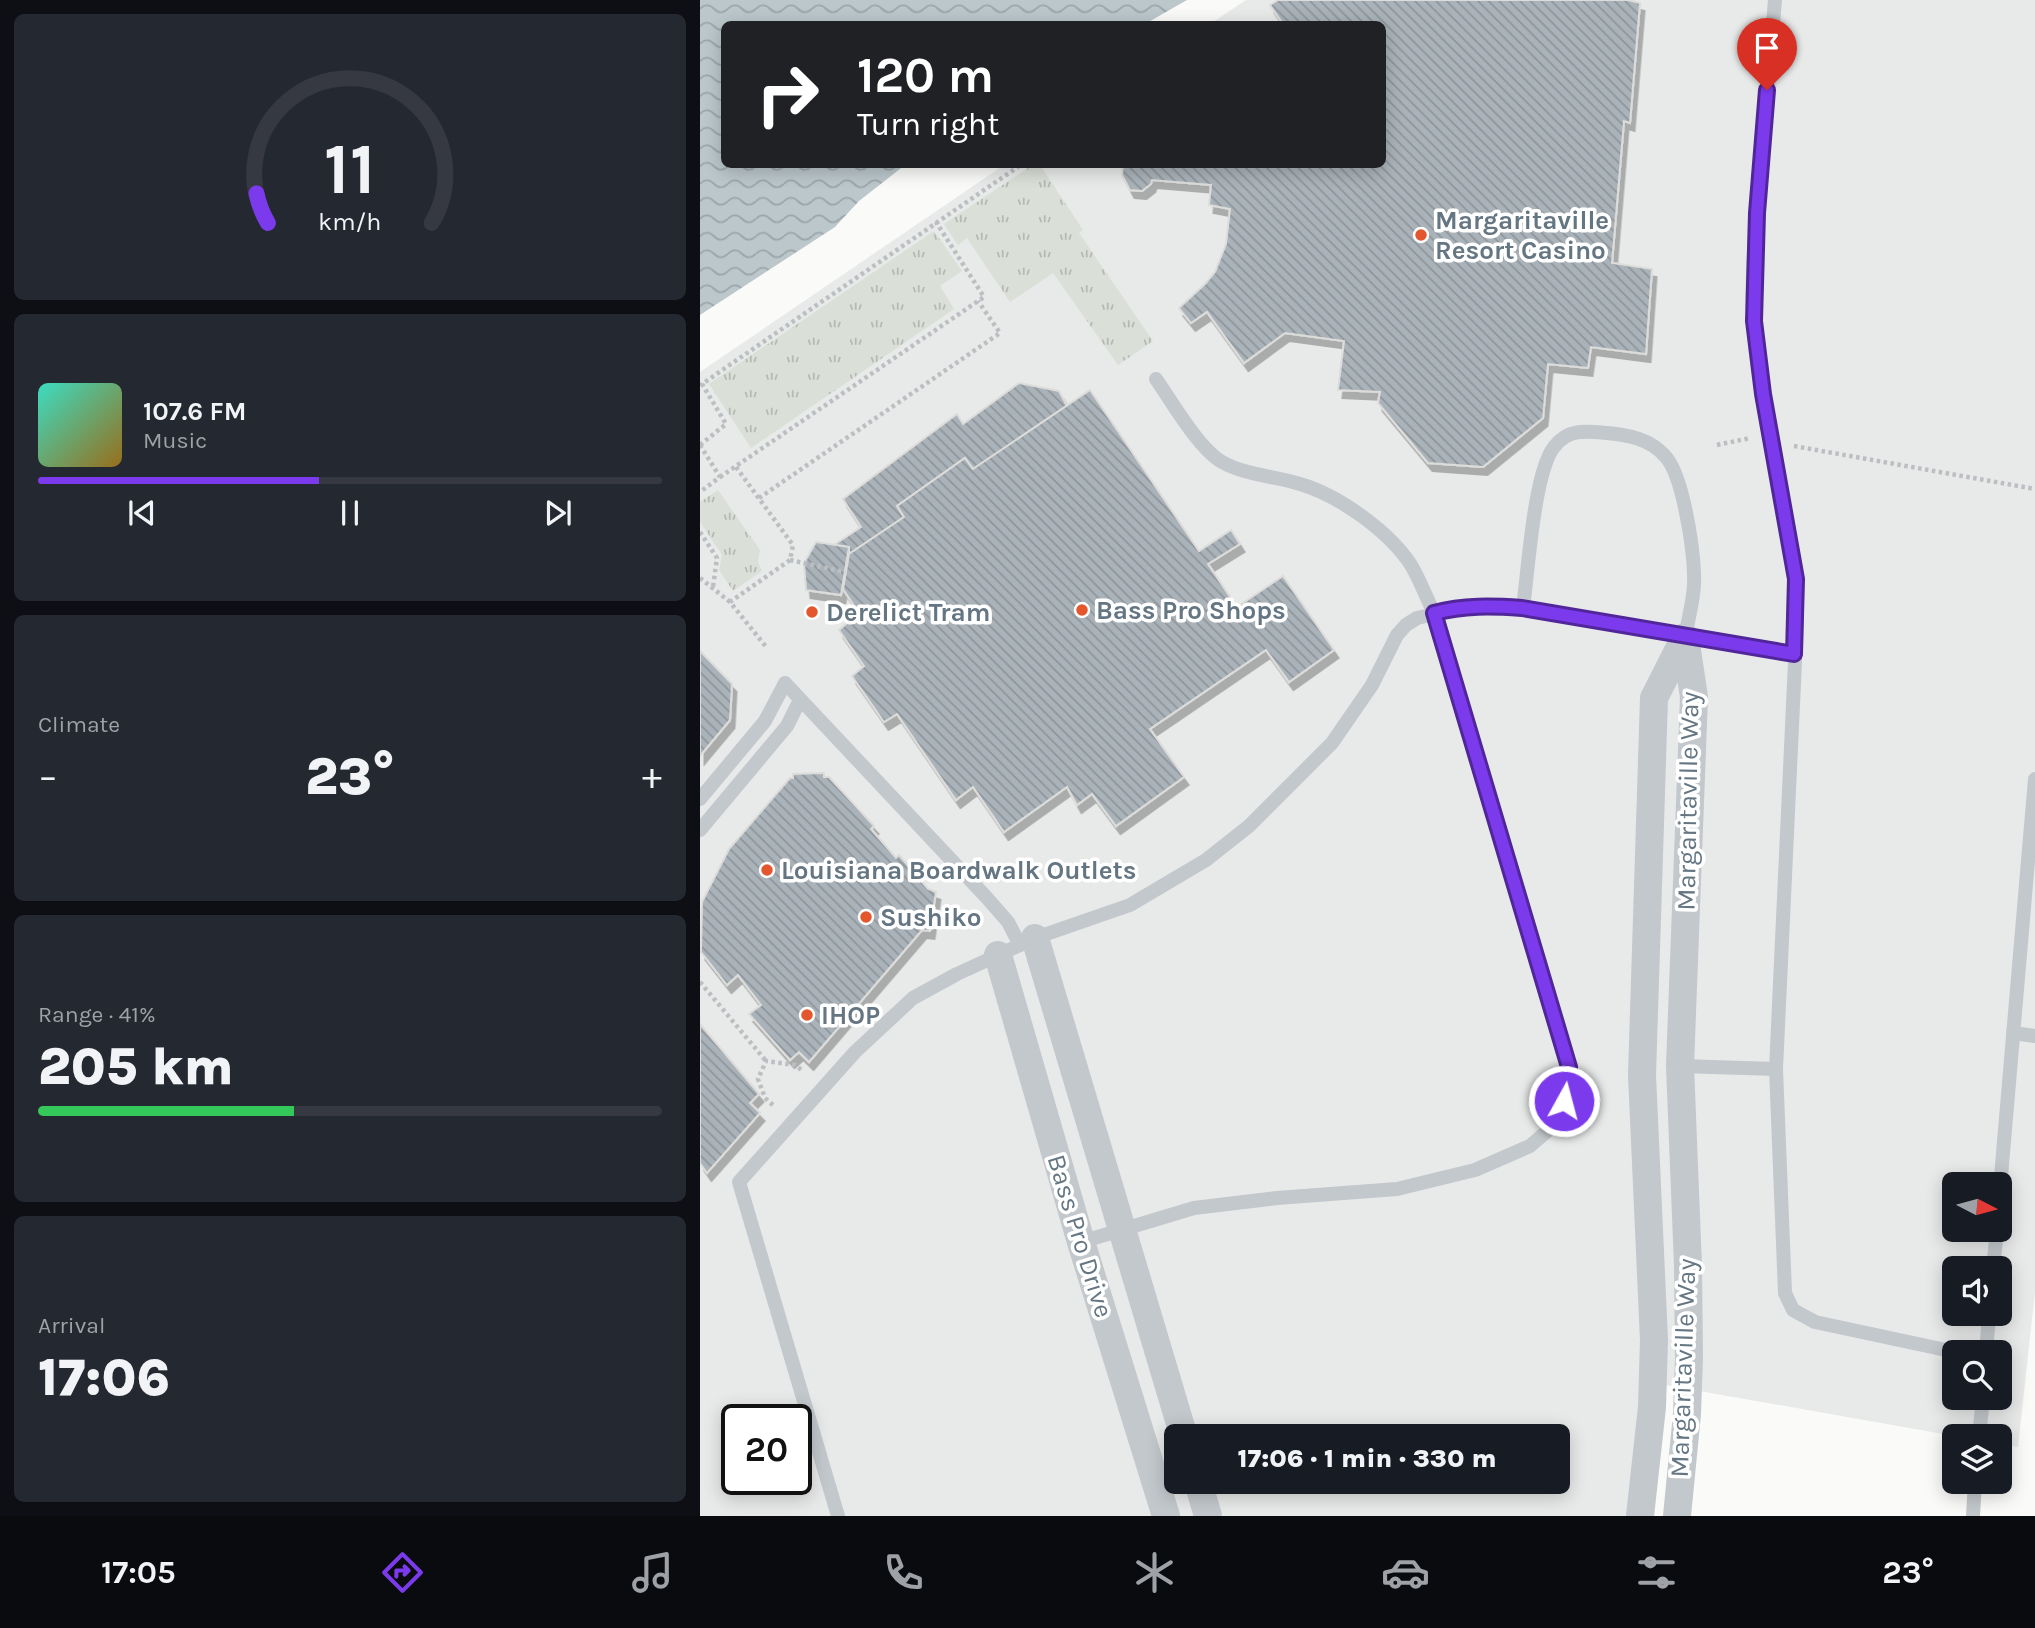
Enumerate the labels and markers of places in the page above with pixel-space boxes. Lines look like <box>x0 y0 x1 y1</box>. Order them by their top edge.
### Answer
pin <box>1737 18 1797 90</box>
place label: Margaritaville Resort Casino <box>1435 205 1609 266</box>
marker: Margaritaville Resort Casino <box>1413 227 1429 243</box>
place label: Bass Pro Shops <box>1096 595 1286 626</box>
place label: Derelict Tram <box>826 597 990 628</box>
marker: Bass Pro Shops <box>1074 602 1090 618</box>
marker: Derelict Tram <box>804 604 820 620</box>
place label: Louisiana Boardwalk Outlets <box>781 855 1137 886</box>
marker: Louisiana Boardwalk Outlets <box>759 862 775 878</box>
place label: Sushiko <box>880 902 981 933</box>
marker: Sushiko <box>858 909 874 925</box>
place label: IHOP <box>821 1000 880 1031</box>
marker: IHOP <box>799 1007 815 1023</box>

